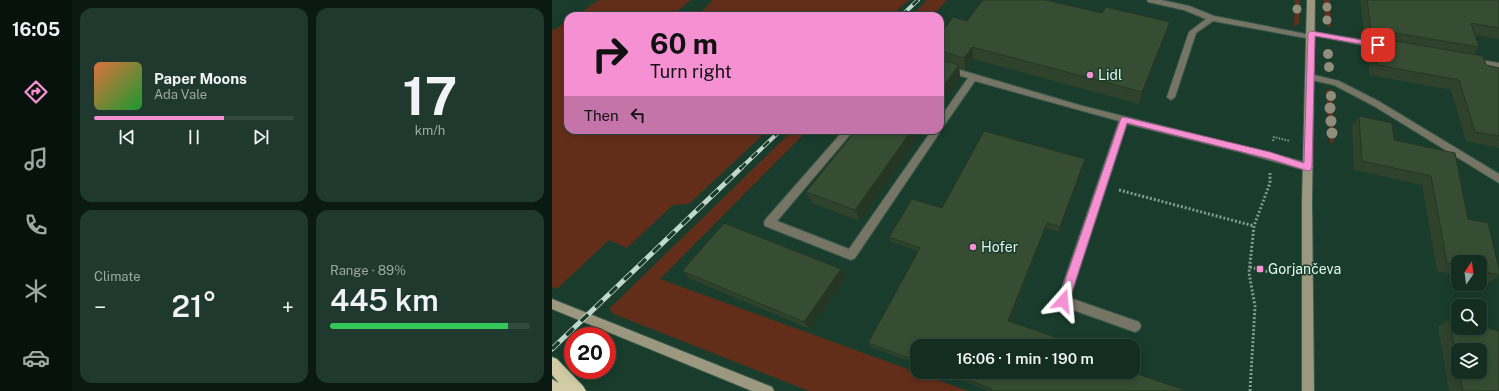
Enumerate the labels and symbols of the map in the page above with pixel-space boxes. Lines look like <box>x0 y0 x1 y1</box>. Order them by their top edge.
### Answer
pin <box>1361 28 1395 62</box>
place label: Lidl <box>1098 67 1122 83</box>
marker: Lidl <box>1085 70 1095 80</box>
place label: Hofer <box>981 239 1018 255</box>
marker: Hofer <box>968 242 978 252</box>
north arrow <box>1451 255 1487 291</box>
place label: Gorjančeva <box>1268 261 1341 277</box>
marker: Gorjančeva <box>1255 264 1265 274</box>
position arrow <box>1042 280 1084 322</box>
speed limit sign: 20 <box>564 327 616 379</box>

